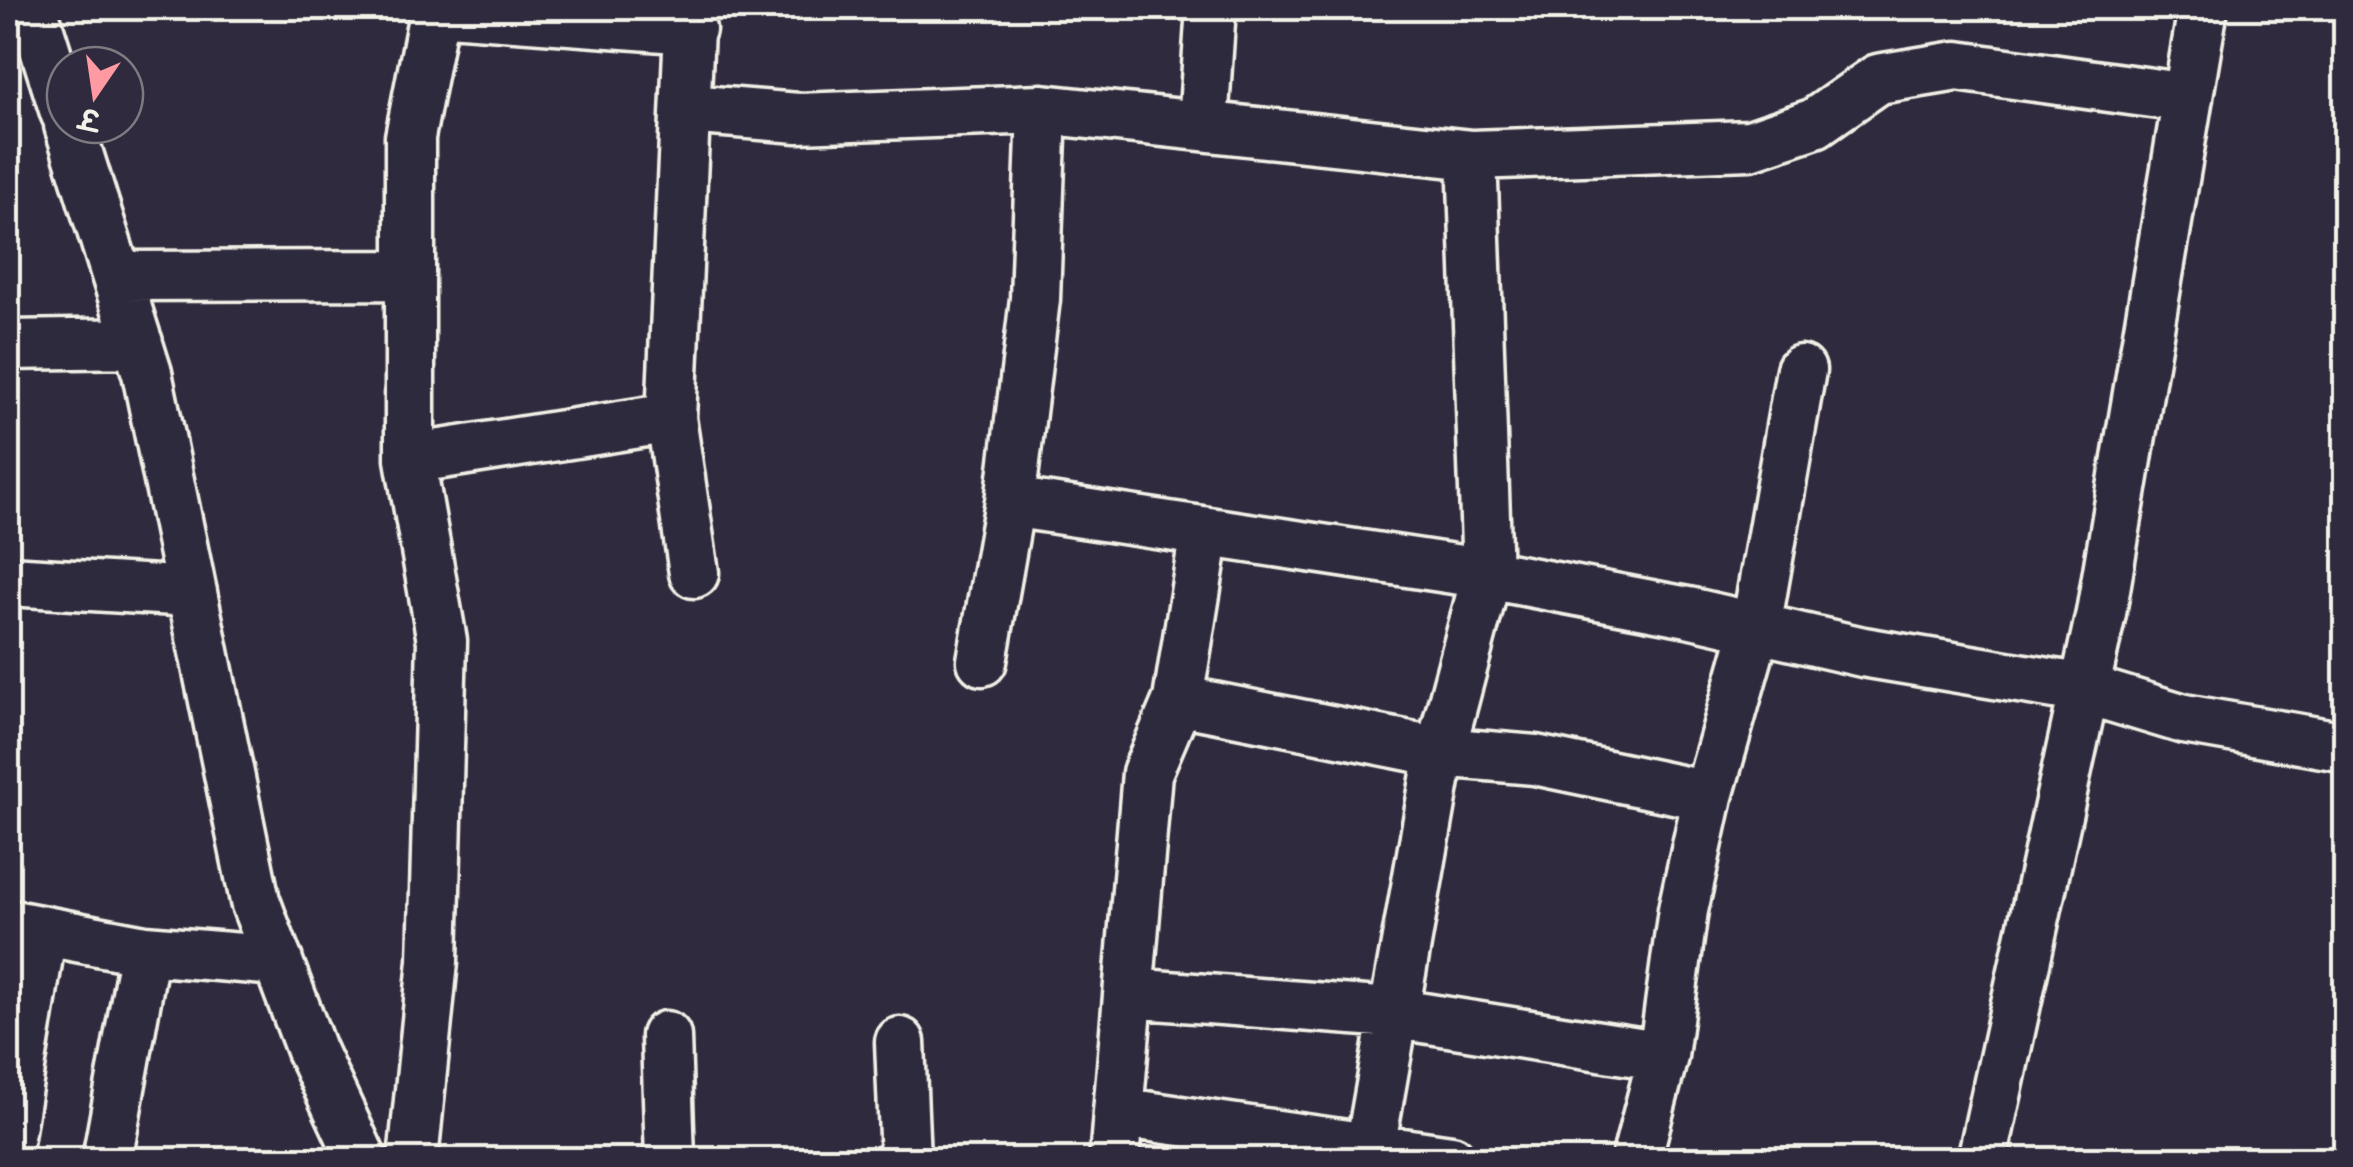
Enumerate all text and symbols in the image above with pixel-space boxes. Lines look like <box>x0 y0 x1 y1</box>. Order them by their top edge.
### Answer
north arrow <box>45 45 145 145</box>
text: उ <box>74 99 105 140</box>

